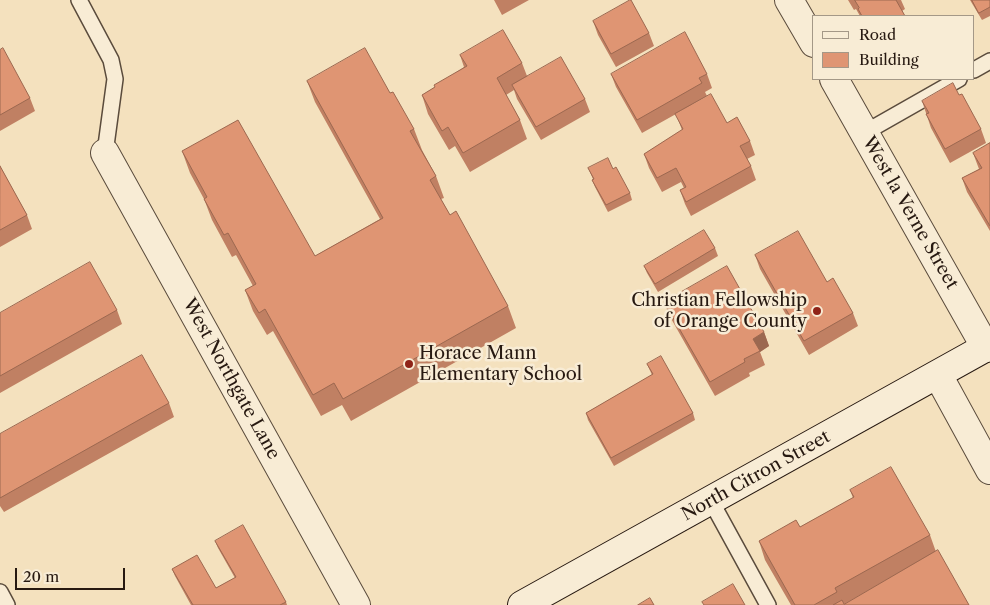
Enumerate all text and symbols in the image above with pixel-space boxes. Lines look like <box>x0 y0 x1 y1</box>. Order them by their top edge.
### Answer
legend <box>812 15 975 80</box>
text: Road <box>859 25 896 44</box>
text: Building <box>859 50 919 69</box>
street label: West la Verne Street <box>857 133 963 293</box>
place label: Christian Fellowship of Orange County <box>631 290 807 332</box>
street label: West Northgate Lane <box>178 295 284 463</box>
marker: Christian Fellowship of Orange County <box>811 305 823 317</box>
place label: Horace Mann Elementary School <box>419 343 582 386</box>
marker: Horace Mann Elementary School <box>403 358 415 370</box>
street label: North Citron Street <box>678 426 834 526</box>
scale bar <box>18 558 128 590</box>
text: 20 m <box>23 567 59 586</box>

